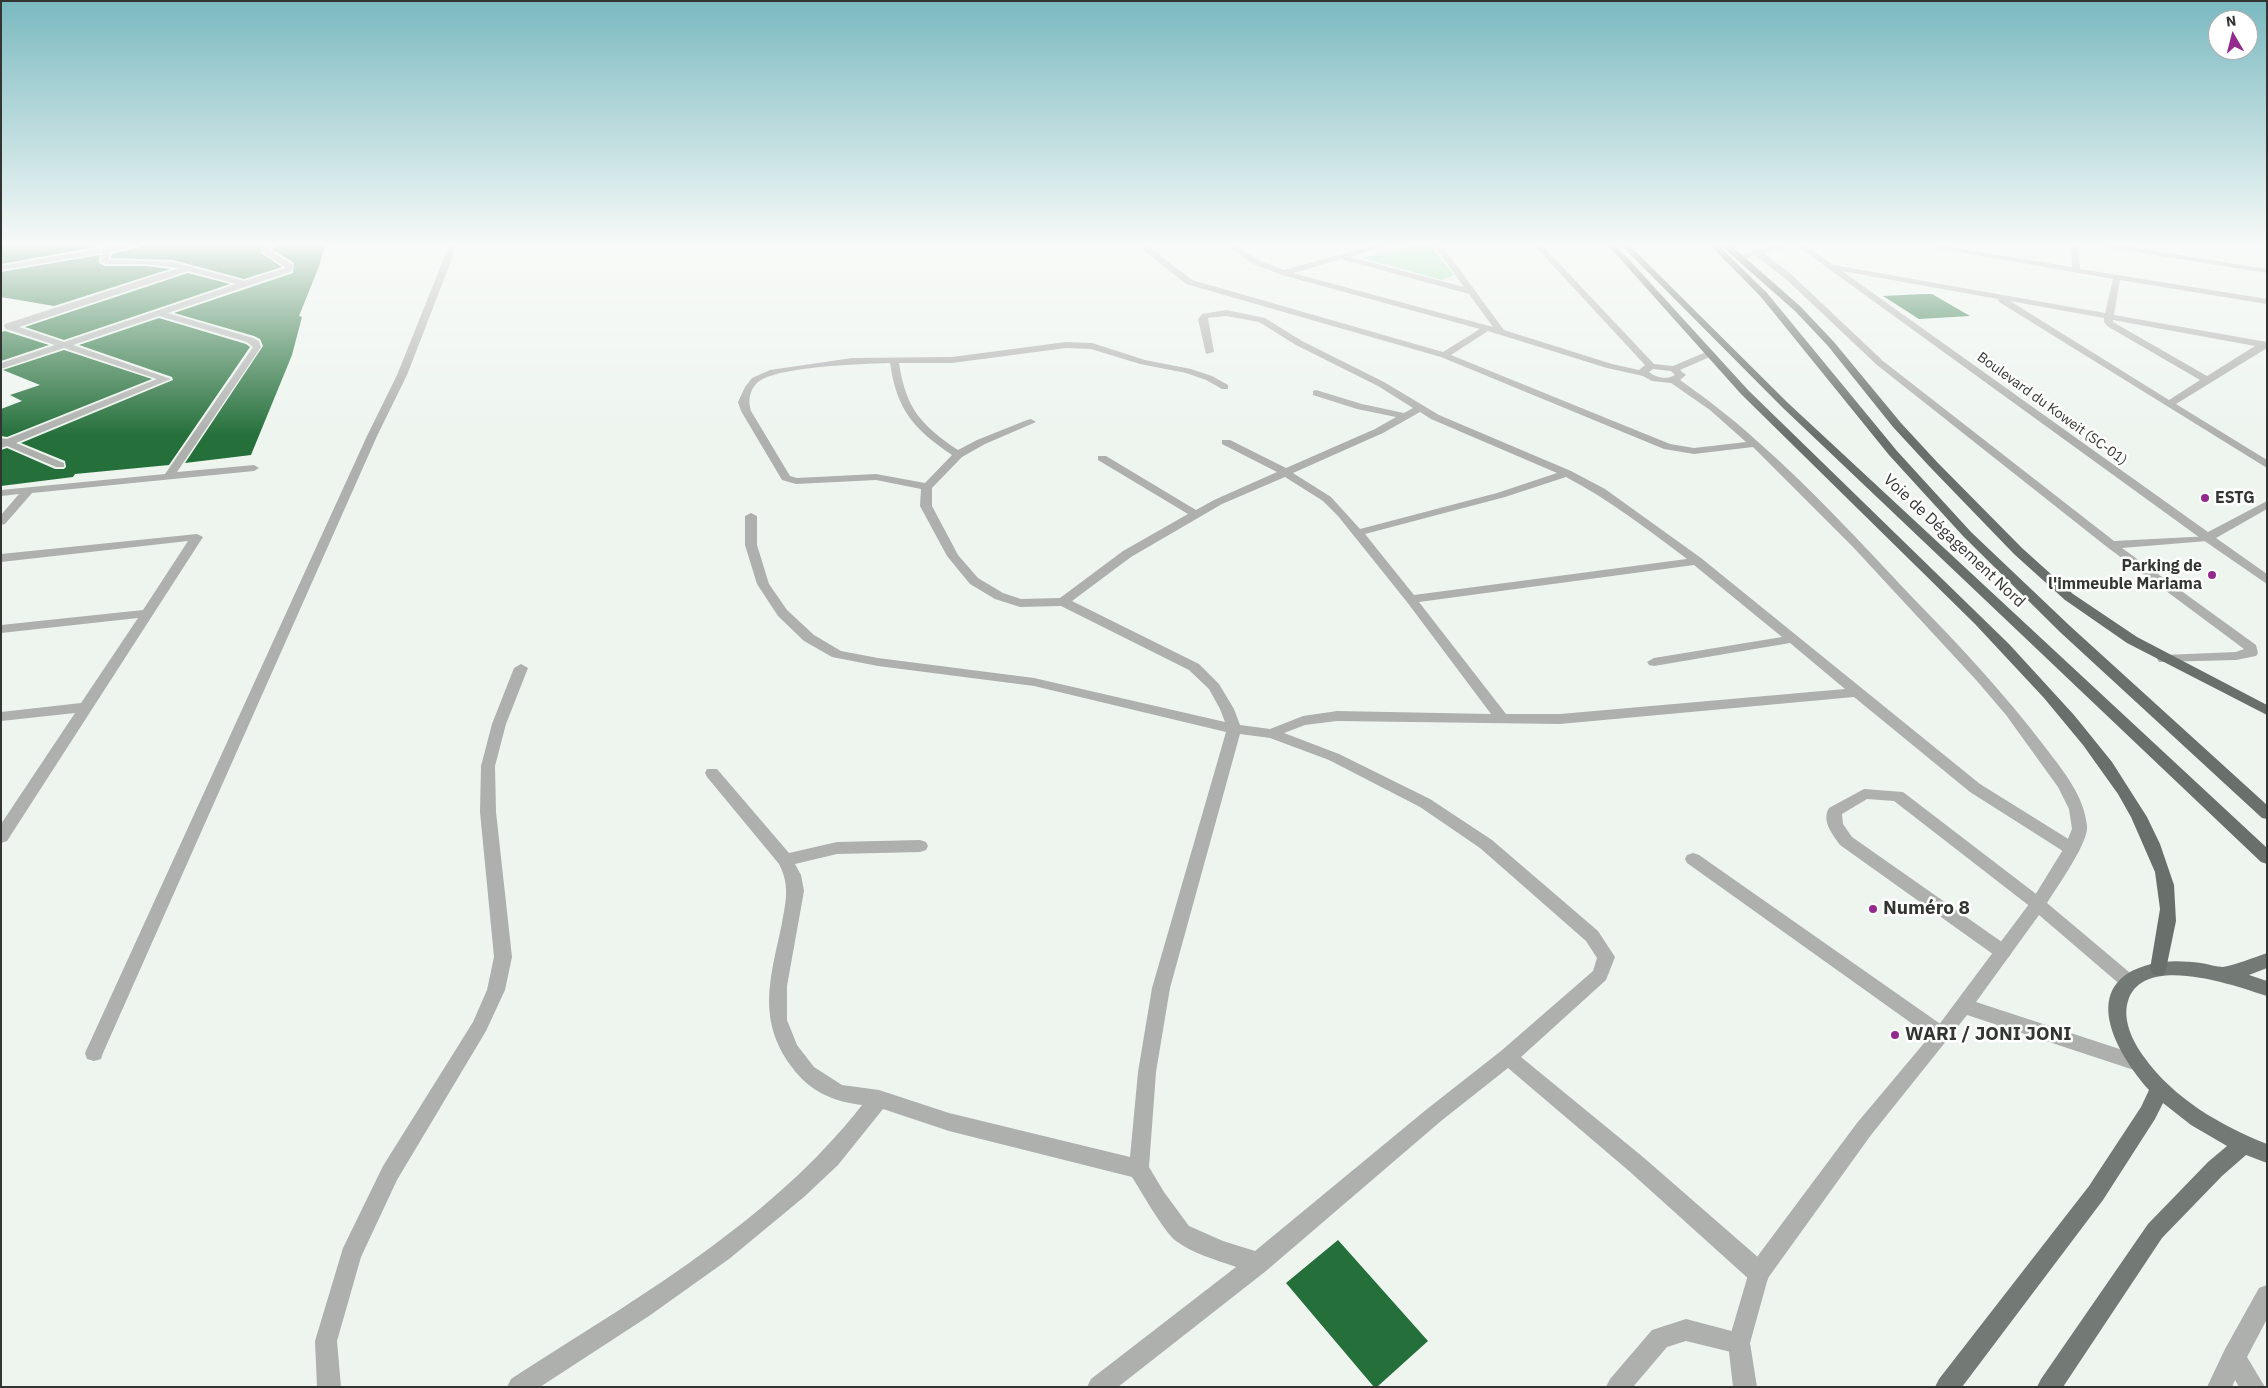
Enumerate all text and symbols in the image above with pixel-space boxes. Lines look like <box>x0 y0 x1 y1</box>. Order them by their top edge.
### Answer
north arrow <box>2208 10 2258 60</box>
text: N <box>2225 12 2237 31</box>
street label: Boulevard du Koweit (SC-01) <box>1974 349 2130 469</box>
street label: Voie de Dégagement Nord <box>1879 470 2029 612</box>
place label: ESTG <box>2215 488 2255 508</box>
marker: ESTG <box>2199 492 2211 504</box>
place label: Parking de l'immeuble Mariama <box>2048 556 2202 594</box>
marker: Parking de l'immeuble Mariama <box>2206 569 2218 581</box>
place label: Numéro 8 <box>1883 898 1970 920</box>
marker: Numéro 8 <box>1867 903 1879 915</box>
place label: WARI / JONI JONI <box>1905 1024 2071 1046</box>
marker: WARI / JONI JONI <box>1889 1029 1901 1041</box>

